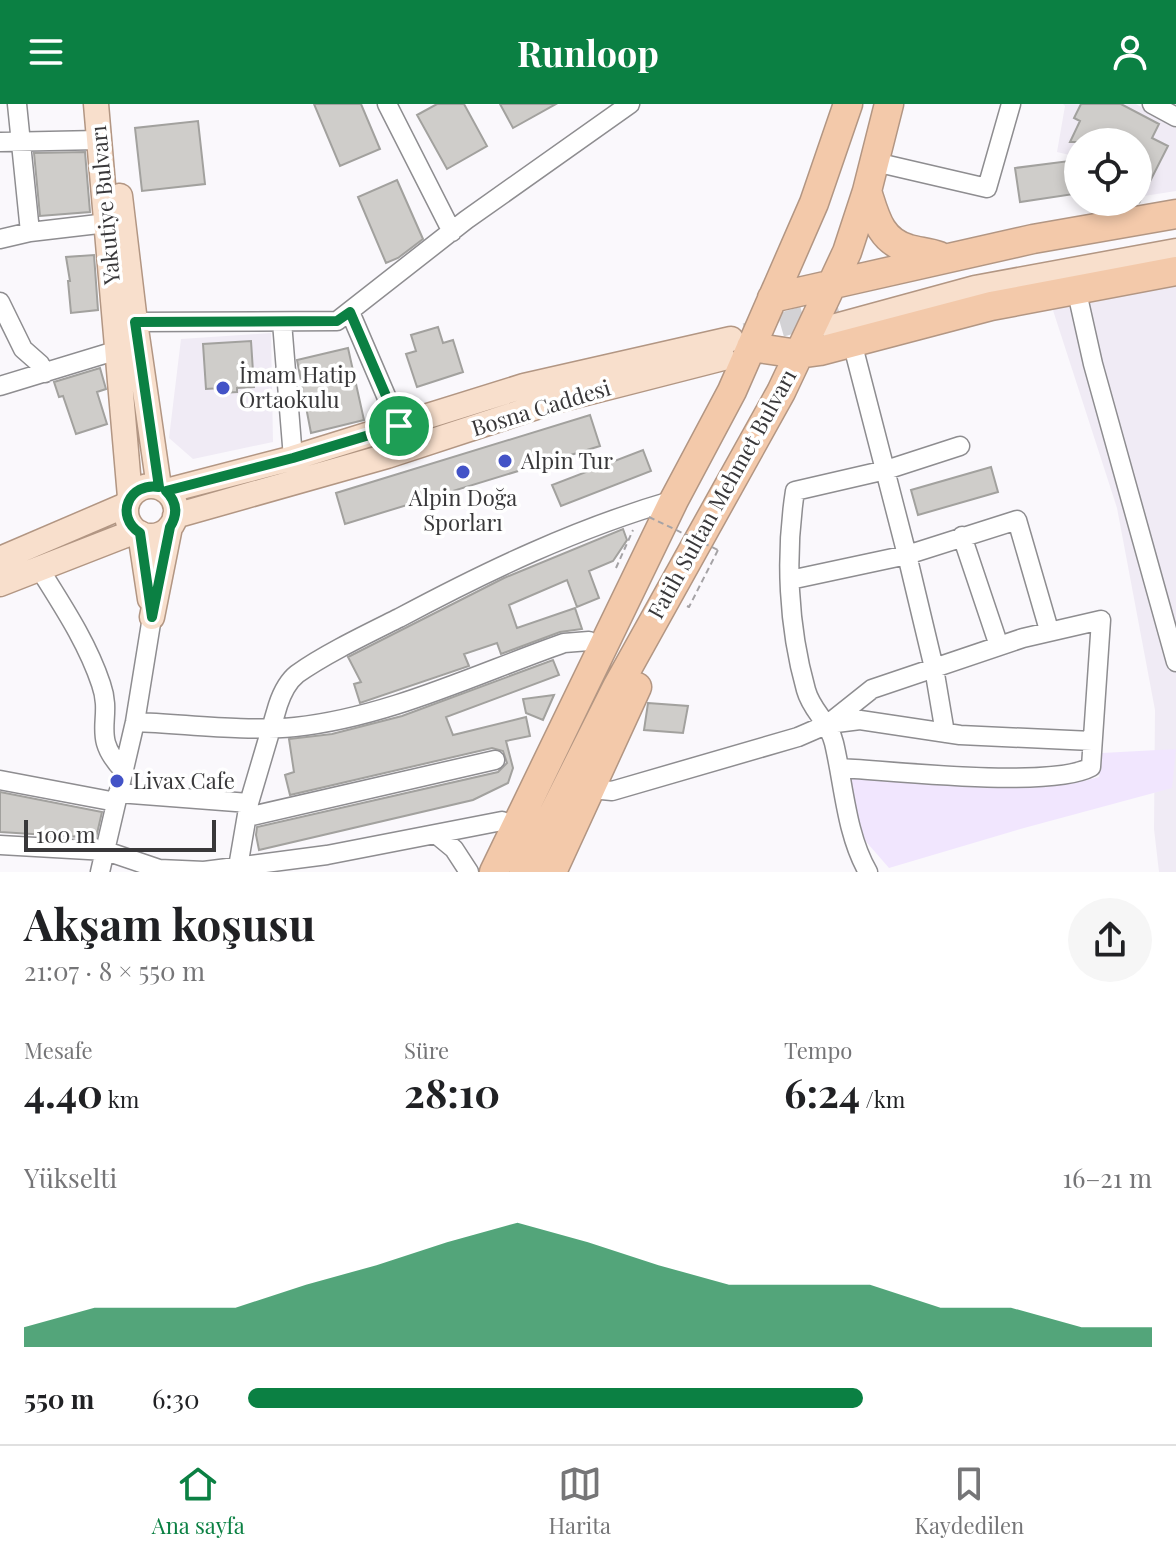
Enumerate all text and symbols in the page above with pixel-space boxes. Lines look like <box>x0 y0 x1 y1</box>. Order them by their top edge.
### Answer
text: Runloop <box>517 28 659 76</box>
icon: menu <box>24 30 68 74</box>
icon: person <box>1108 30 1152 74</box>
street label: Yakutiye Bulvarı <box>82 124 126 287</box>
map controls <box>1064 128 1152 216</box>
button: locate <box>1064 128 1152 216</box>
place label: İmam Hatip Ortaokulu <box>239 359 356 414</box>
street label: Fatih Sultan Mehmet Bulvarı <box>640 363 802 624</box>
street label: Bosna Caddesi <box>467 372 614 442</box>
marker: İmam Hatip Ortaokulu <box>214 379 232 397</box>
pin <box>365 392 433 460</box>
icon: arrive <box>377 404 421 448</box>
place label: Alpin Tur <box>520 445 613 475</box>
marker: Alpin Tur <box>496 452 514 470</box>
marker: Alpin Doğa Sporları <box>454 463 472 481</box>
place label: Alpin Doğa Sporları <box>408 482 517 537</box>
place label: Livax Cafe <box>133 765 235 795</box>
marker: Livax Cafe <box>108 772 126 790</box>
scale bar <box>24 816 216 852</box>
text: 100 m <box>36 819 96 849</box>
text: Akşam koşusu <box>24 893 315 952</box>
button: share <box>1068 898 1152 982</box>
text: 21:07 · 8 × 550 m <box>24 953 205 988</box>
text: Mesafe <box>24 1035 93 1065</box>
text: Süre <box>404 1035 449 1065</box>
text: Tempo <box>784 1035 852 1065</box>
text: 4.40 <box>24 1065 103 1118</box>
text: 28:10 <box>404 1065 500 1118</box>
text: 6:24 <box>784 1065 860 1118</box>
text: km <box>103 1084 139 1114</box>
text: /km <box>860 1084 905 1114</box>
text: Yükselti <box>24 1160 117 1195</box>
text: 16–21 m <box>1062 1160 1152 1195</box>
text: 550 m <box>24 1381 94 1416</box>
text: 6:30 <box>152 1381 200 1416</box>
tab: Ana sayfa <box>152 1462 245 1540</box>
tab: Harita <box>548 1462 611 1540</box>
tab: Kaydedilen <box>915 1462 1024 1540</box>

